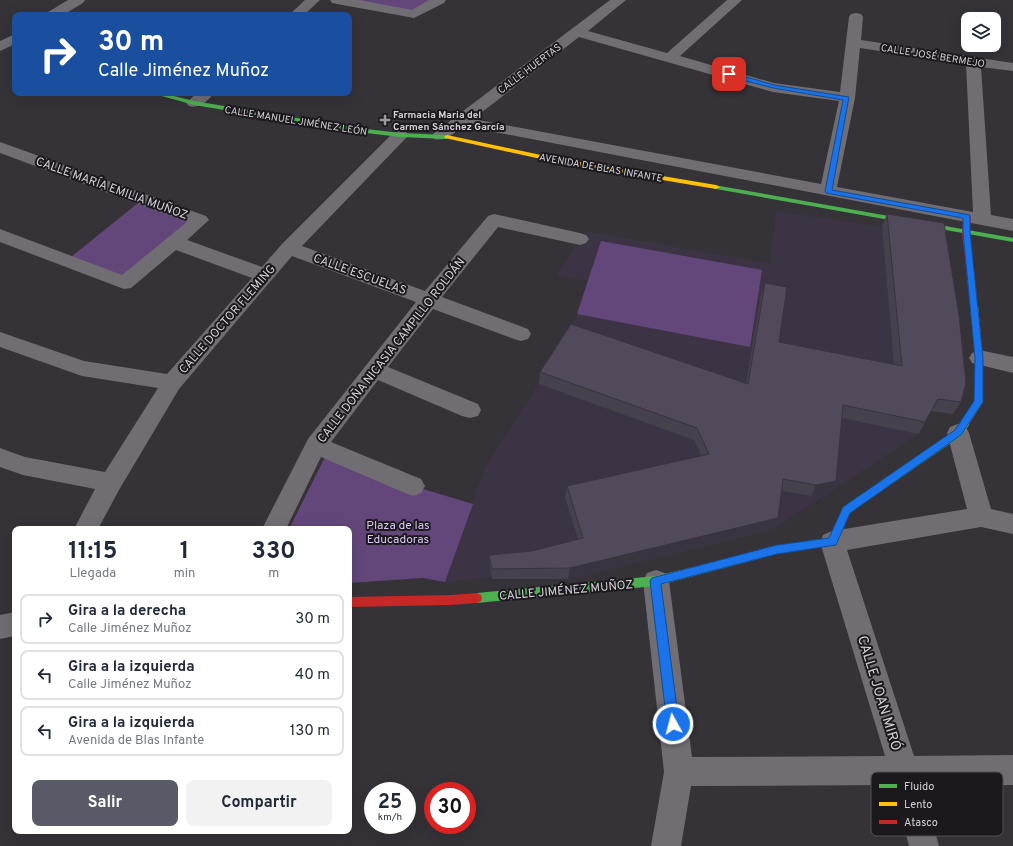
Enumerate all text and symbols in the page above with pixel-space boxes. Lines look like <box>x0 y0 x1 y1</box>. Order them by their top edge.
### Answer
map controls <box>961 12 1001 52</box>
button: layers <box>961 12 1001 52</box>
text: 30 m <box>98 25 164 61</box>
icon: right <box>32 28 84 80</box>
street label: CALLE HUERTAS <box>496 41 564 97</box>
street label: CALLE JOSÉ BERMEJO <box>880 42 986 71</box>
pin <box>712 57 746 91</box>
text: Calle Jiménez Muñoz <box>98 60 269 83</box>
icon: arrive <box>718 63 740 85</box>
street label: CALLE MANUEL JIMÉNEZ LEÓN <box>224 104 368 139</box>
place label: Farmacia Maria del Carmen Sánchez García <box>393 109 505 134</box>
marker: Farmacia Maria del Carmen Sánchez García <box>380 115 390 125</box>
street label: AVENIDA DE BLAS INFANTE <box>538 151 663 186</box>
street label: CALLE MARÍA EMILIA MUÑOZ <box>33 154 190 224</box>
street label: CALLE ESCUELAS <box>311 251 409 299</box>
street label: CALLE DOÑA NICASIA CAMPILLO ROLDÁN <box>314 255 469 447</box>
street label: CALLE DOCTOR FLEMING <box>176 262 280 378</box>
park label: Plaza de las Educadoras <box>366 518 430 548</box>
text: 11:15 <box>68 537 118 567</box>
text: 1 <box>180 537 189 567</box>
text: 330 <box>252 537 296 567</box>
text: Llegada <box>70 566 116 582</box>
text: min <box>174 566 195 582</box>
text: m <box>268 566 279 582</box>
street label: CALLE JIMÉNEZ MUÑOZ <box>498 577 634 605</box>
text: Gira a la derecha <box>68 602 186 621</box>
icon: right <box>34 608 56 630</box>
text: 30 m <box>295 610 330 629</box>
text: Calle Jiménez Muñoz <box>68 621 192 637</box>
street label: CALLE JOAN MIRÓ <box>853 634 905 753</box>
text: Gira a la izquierda <box>68 658 195 677</box>
icon: left <box>34 664 56 686</box>
text: 40 m <box>295 666 330 685</box>
text: Calle Jiménez Muñoz <box>68 677 192 693</box>
position arrow <box>652 703 694 745</box>
text: Gira a la izquierda <box>68 714 195 733</box>
icon: left <box>34 720 56 742</box>
text: 130 m <box>290 722 330 741</box>
text: Avenida de Blas Infante <box>68 733 204 749</box>
legend <box>871 772 1003 836</box>
button: Salir <box>32 780 178 826</box>
button: Compartir <box>186 780 332 826</box>
text: Fluido <box>904 780 934 794</box>
speed limit sign: 30 <box>424 782 476 834</box>
text: 25 <box>378 790 402 816</box>
text: Lento <box>904 798 932 812</box>
text: km/h <box>378 811 402 824</box>
text: Atasco <box>904 816 938 830</box>

